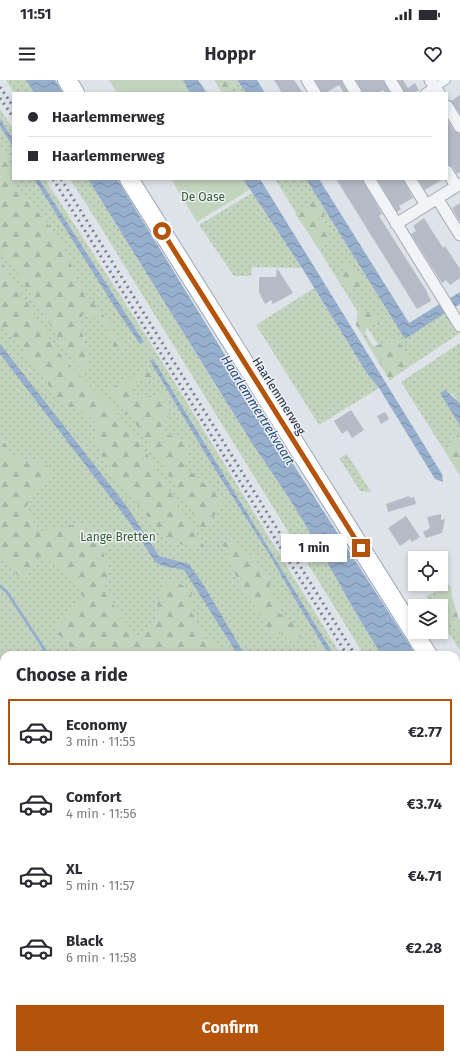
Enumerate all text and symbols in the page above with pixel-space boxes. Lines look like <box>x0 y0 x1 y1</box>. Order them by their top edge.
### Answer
text: 11:51 <box>20 5 52 23</box>
icon: menu <box>16 43 38 65</box>
text: Hoppr <box>204 43 256 65</box>
icon: heart <box>422 43 444 65</box>
text: Haarlemmerweg <box>52 108 164 126</box>
text: Haarlemmerweg <box>52 147 164 165</box>
park label: De Oase <box>181 190 225 204</box>
route start <box>153 222 171 240</box>
water label: Haarlemmertrekvaart <box>218 352 298 468</box>
street label: Haarlemmerweg <box>250 355 309 438</box>
park label: Lange Bretten <box>80 530 156 544</box>
callout: 1 min <box>281 534 347 562</box>
route end <box>352 539 370 557</box>
text: 1 min <box>298 540 330 555</box>
map controls <box>408 551 448 639</box>
button: locate <box>408 551 448 591</box>
button: layers <box>408 599 448 639</box>
text: Choose a ride <box>16 664 128 686</box>
icon: car <box>18 714 54 750</box>
text: Economy <box>66 716 127 734</box>
text: €2.77 <box>408 723 442 741</box>
text: 3 min · 11:55 <box>66 734 136 749</box>
icon: car <box>18 786 54 822</box>
text: Comfort <box>66 788 122 806</box>
text: €3.74 <box>407 795 442 813</box>
text: 4 min · 11:56 <box>66 806 137 821</box>
icon: car <box>18 858 54 894</box>
text: XL <box>66 860 82 878</box>
text: €4.71 <box>408 867 442 885</box>
text: 5 min · 11:57 <box>66 878 135 893</box>
icon: car <box>18 930 54 966</box>
text: Black <box>66 932 103 950</box>
text: €2.28 <box>405 939 442 957</box>
text: 6 min · 11:58 <box>66 950 137 965</box>
button: Confirm <box>16 1005 444 1051</box>

